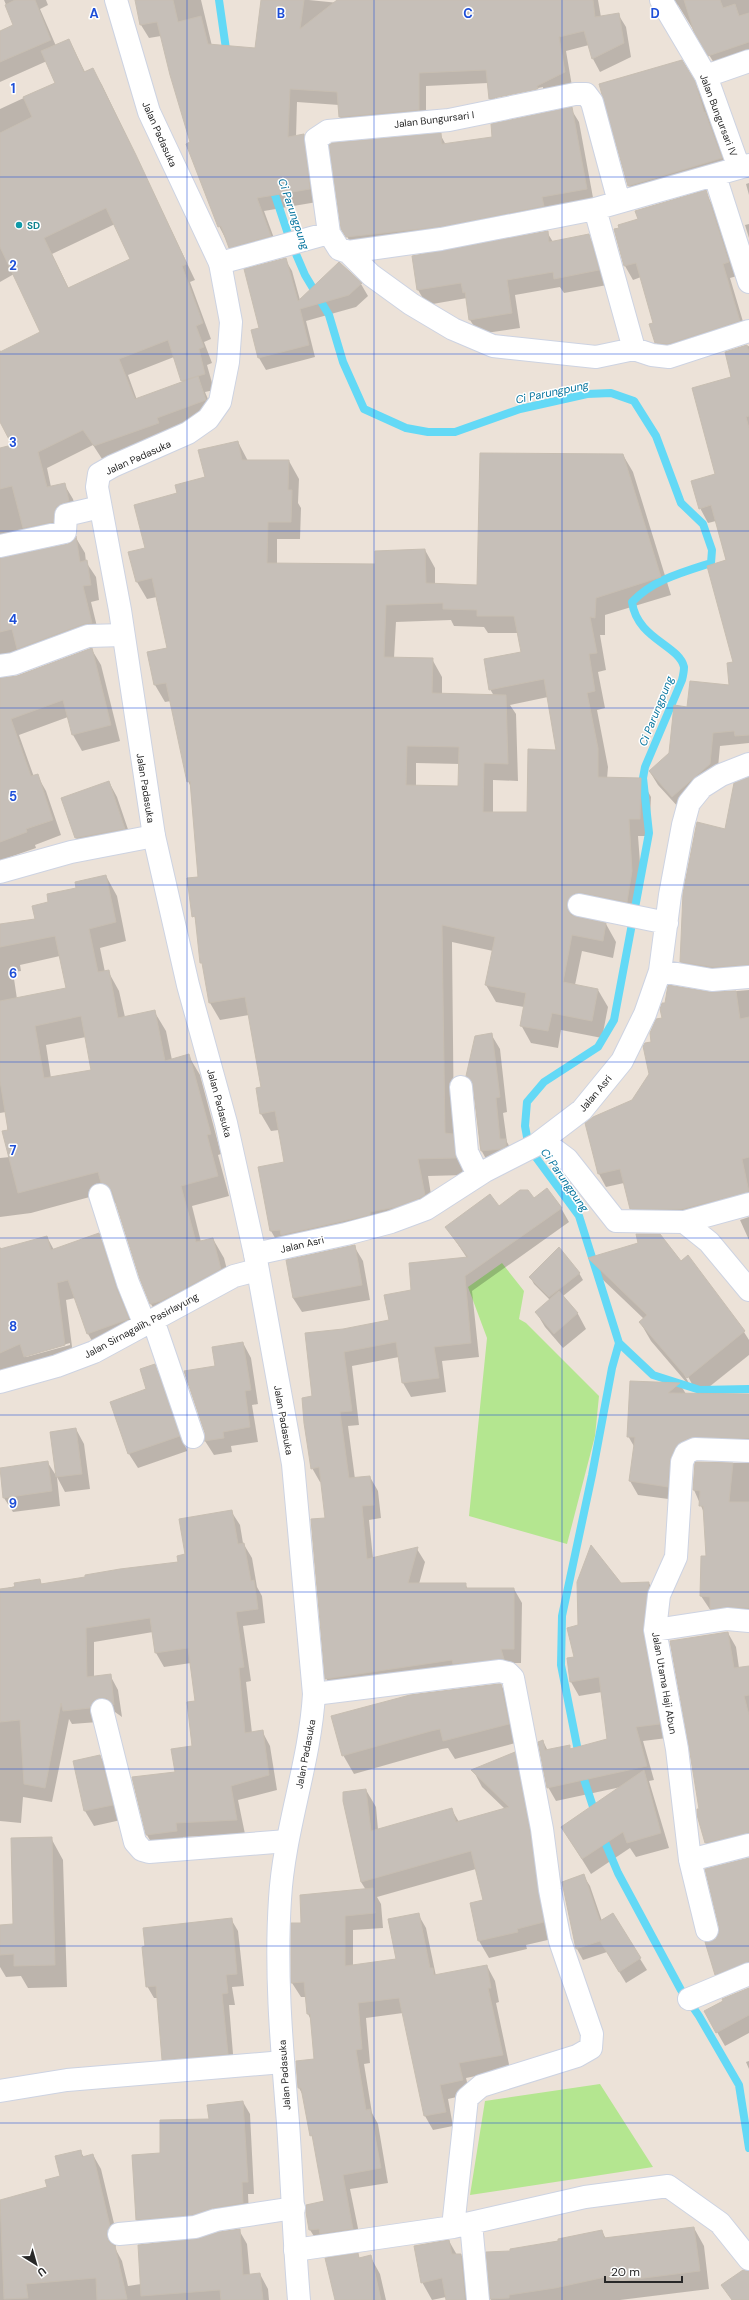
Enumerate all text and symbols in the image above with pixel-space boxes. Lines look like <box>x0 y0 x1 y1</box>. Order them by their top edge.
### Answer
text: A <box>89 5 99 22</box>
text: B <box>277 5 285 22</box>
text: C <box>463 5 473 22</box>
text: D <box>650 5 660 22</box>
street label: Jalan Bungursari IV <box>697 72 740 159</box>
text: 1 <box>11 80 15 97</box>
street label: Jalan Padasuka <box>139 99 180 169</box>
street label: Jalan Bungursari I <box>393 108 475 131</box>
water label: Ci Parungpung <box>275 176 313 252</box>
place label: SD <box>27 219 40 232</box>
marker: SD <box>14 220 24 230</box>
text: 2 <box>9 257 17 274</box>
water label: Ci Parungpung <box>514 377 591 407</box>
text: 3 <box>9 434 17 451</box>
street label: Jalan Padasuka <box>103 437 173 478</box>
text: 4 <box>9 611 17 628</box>
water label: Ci Parungpung <box>636 673 677 748</box>
street label: Jalan Padasuka <box>134 752 157 824</box>
text: 5 <box>9 788 17 805</box>
text: 6 <box>9 965 17 982</box>
street label: Jalan Padasuka <box>204 1067 235 1139</box>
street label: Jalan Asri <box>576 1072 615 1114</box>
text: 7 <box>10 1142 17 1159</box>
water label: Ci Parungpung <box>538 1145 593 1215</box>
street label: Jalan Asri <box>279 1233 325 1256</box>
street label: Jalan Sirnagalih, Pasirlayung <box>82 1290 201 1361</box>
text: 8 <box>9 1318 17 1335</box>
street label: Jalan Padasuka <box>271 1384 296 1456</box>
text: 9 <box>9 1495 17 1512</box>
street label: Jalan Utama Haji Abun <box>649 1631 680 1735</box>
street label: Jalan Padasuka <box>292 1718 319 1790</box>
street label: Jalan Padasuka <box>276 2039 293 2111</box>
north arrow <box>16 2244 56 2284</box>
scale bar <box>605 2258 682 2284</box>
text: U <box>35 2264 49 2280</box>
text: 20 m <box>611 2264 640 2280</box>

